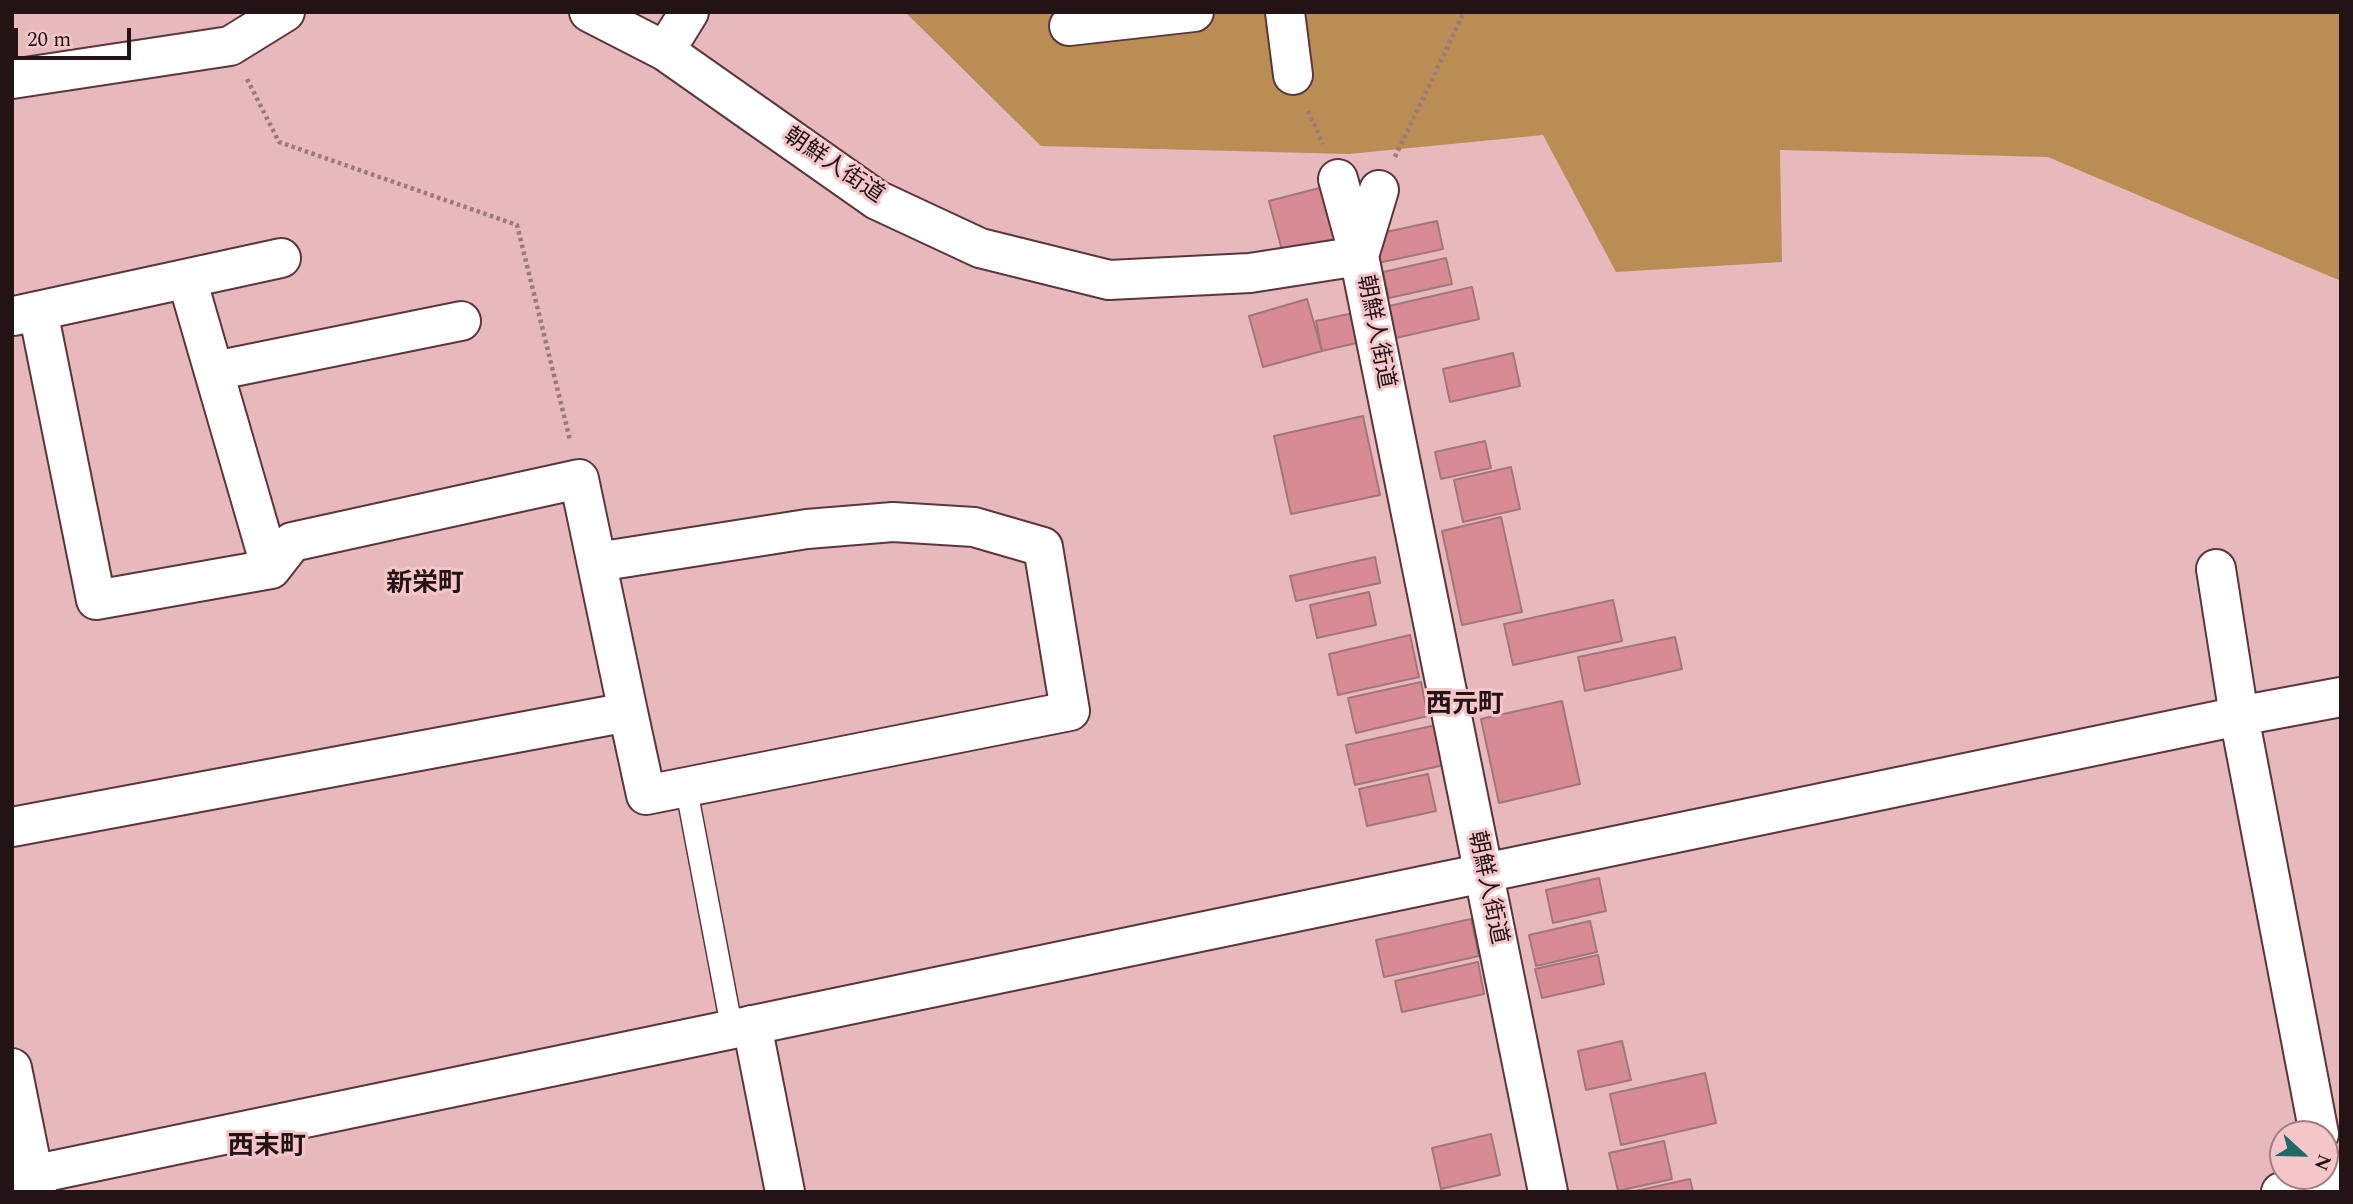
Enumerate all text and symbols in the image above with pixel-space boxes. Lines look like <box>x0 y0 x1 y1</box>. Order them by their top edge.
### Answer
scale bar <box>18 14 135 58</box>
text: 20 m <box>27 24 71 56</box>
street label: 朝鮮人街道 <box>778 123 888 211</box>
street label: 朝鮮人街道 <box>1349 273 1399 391</box>
district label: 新栄町 <box>386 570 464 602</box>
district label: 西元町 <box>1426 691 1504 723</box>
street label: 朝鮮人街道 <box>1461 829 1511 947</box>
north arrow <box>2269 1120 2339 1190</box>
district label: 西末町 <box>228 1133 306 1165</box>
text: N <box>2306 1150 2338 1175</box>

